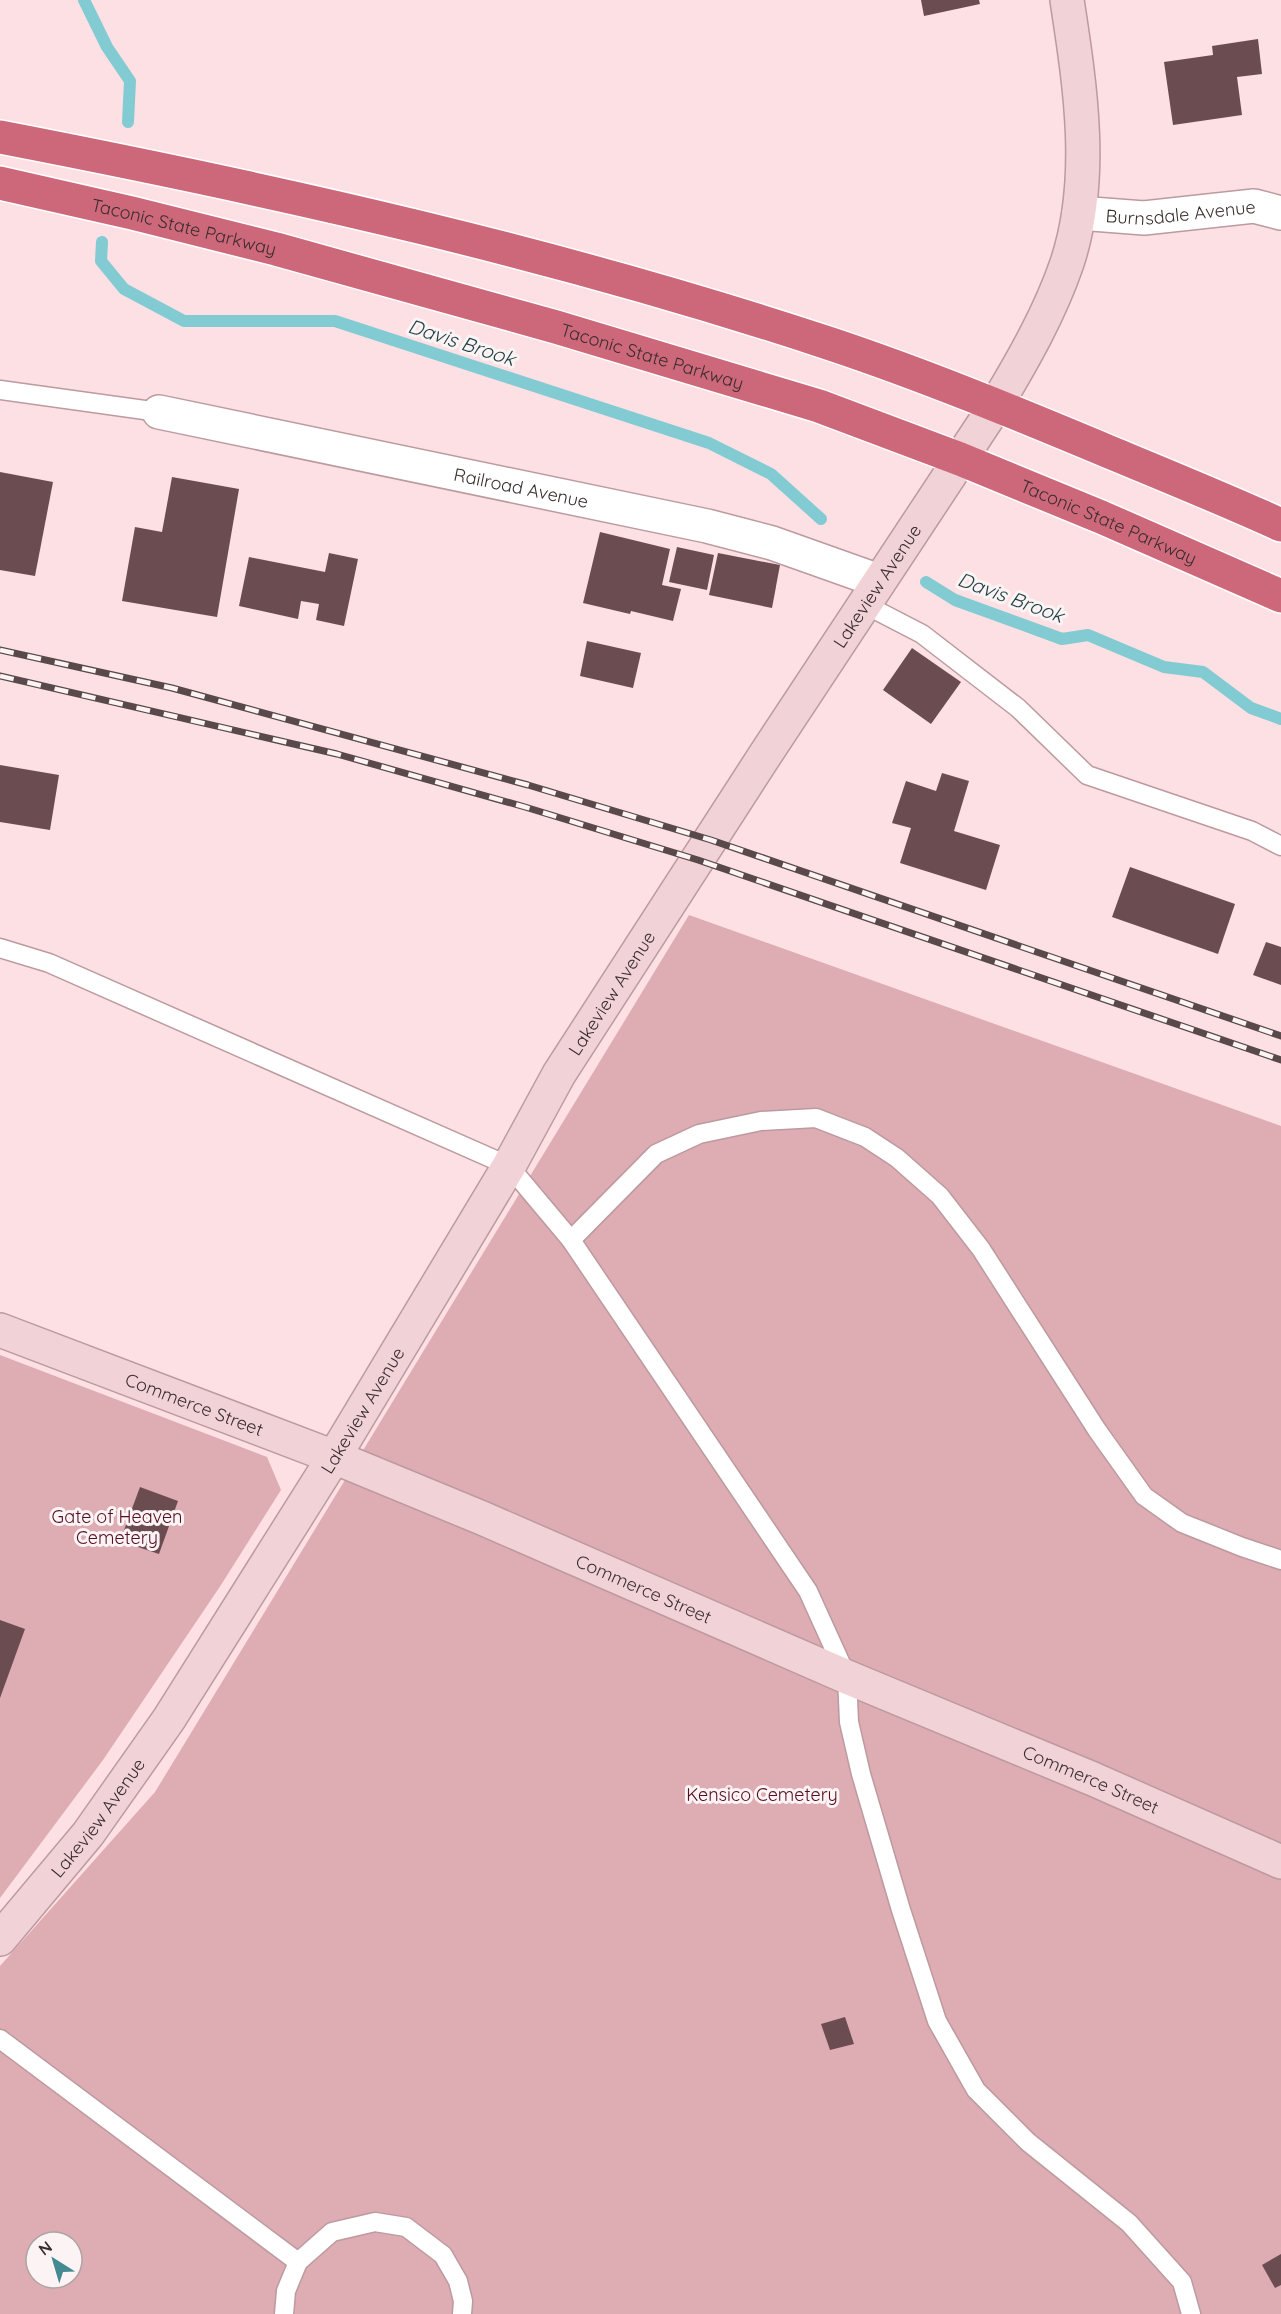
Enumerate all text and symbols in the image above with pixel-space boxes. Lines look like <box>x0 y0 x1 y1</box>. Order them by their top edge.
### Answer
street label: Taconic State Parkway <box>89 193 279 260</box>
street label: Burnsdale Avenue <box>1105 194 1257 230</box>
water label: Davis Brook <box>405 313 521 372</box>
street label: Taconic State Parkway <box>558 318 747 394</box>
street label: Railroad Avenue <box>452 462 591 513</box>
street label: Taconic State Parkway <box>1017 474 1201 569</box>
street label: Lakeview Avenue <box>828 520 926 652</box>
water label: Davis Brook <box>955 566 1070 629</box>
street label: Lakeview Avenue <box>563 926 660 1059</box>
street label: Lakeview Avenue <box>315 1343 409 1478</box>
street label: Commerce Street <box>122 1367 267 1441</box>
park label: Gate of Heaven Cemetery <box>52 1505 182 1549</box>
street label: Commerce Street <box>572 1549 715 1628</box>
street label: Commerce Street <box>1020 1740 1163 1818</box>
street label: Lakeview Avenue <box>45 1753 150 1882</box>
park label: Kensico Cemetery <box>686 1783 838 1806</box>
north arrow <box>24 2230 84 2290</box>
text: N <box>34 2236 56 2260</box>

